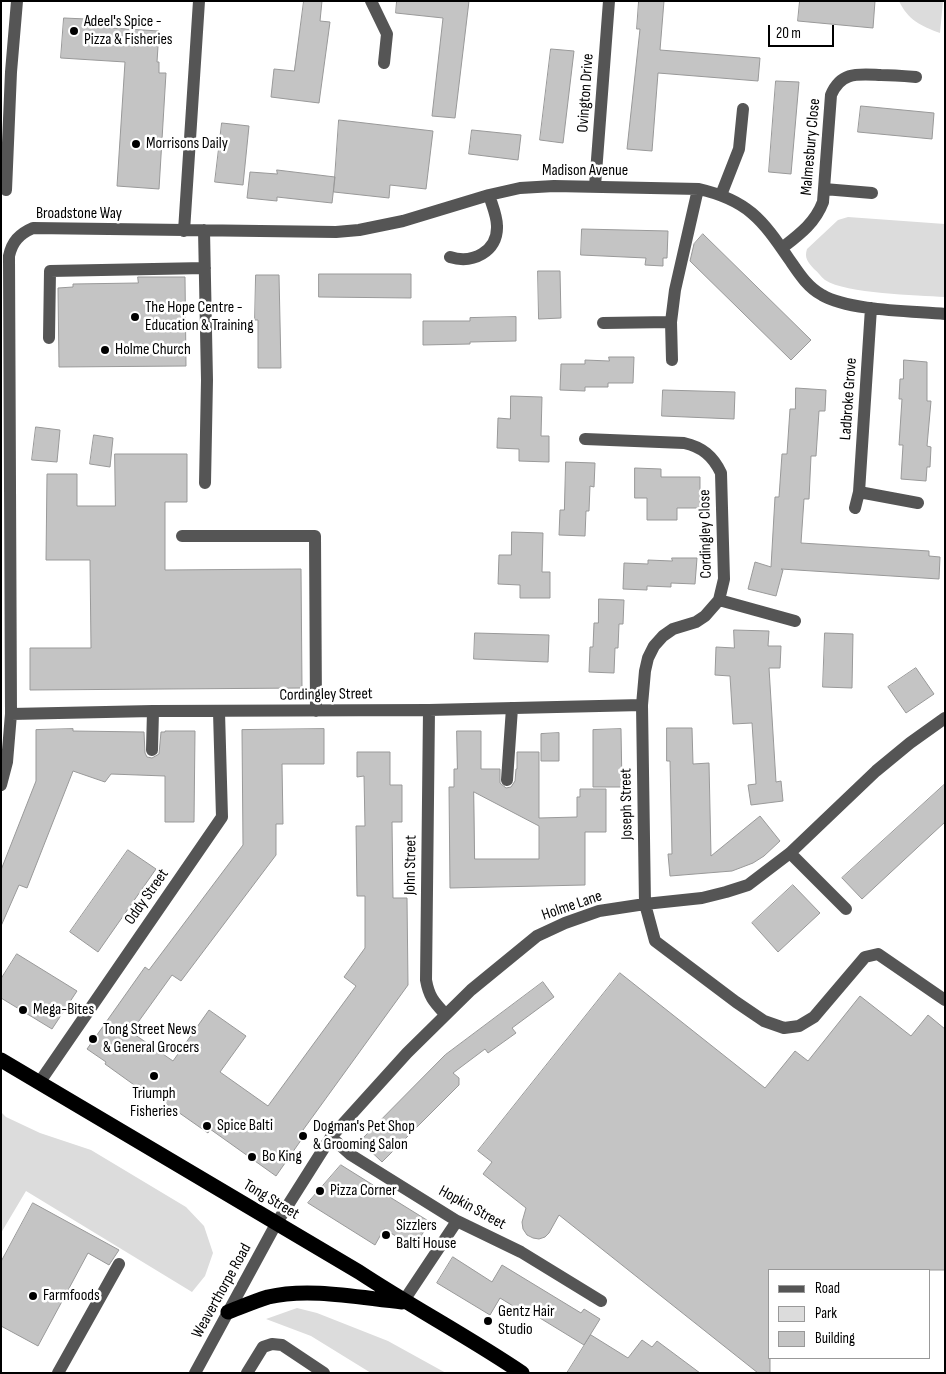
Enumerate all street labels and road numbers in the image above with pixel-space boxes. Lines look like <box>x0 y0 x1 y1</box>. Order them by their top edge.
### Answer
street label: Ovington Drive <box>574 53 598 133</box>
street label: Malmesbury Close <box>797 98 825 196</box>
street label: Madison Avenue <box>542 161 628 181</box>
street label: Broadstone Way <box>36 204 122 224</box>
street label: Ladbroke Grove <box>837 357 861 441</box>
street label: Cordingley Close <box>696 489 716 579</box>
street label: Cordingley Street <box>279 685 373 705</box>
street label: Joseph Street <box>617 768 637 840</box>
street label: John Street <box>401 835 421 895</box>
street label: Oddy Street <box>121 865 173 929</box>
street label: Holme Lane <box>539 887 605 925</box>
street label: Tong Street <box>240 1176 302 1224</box>
street label: Hopkin Street <box>435 1182 509 1234</box>
street label: Weaverthorpe Road <box>188 1240 256 1342</box>

